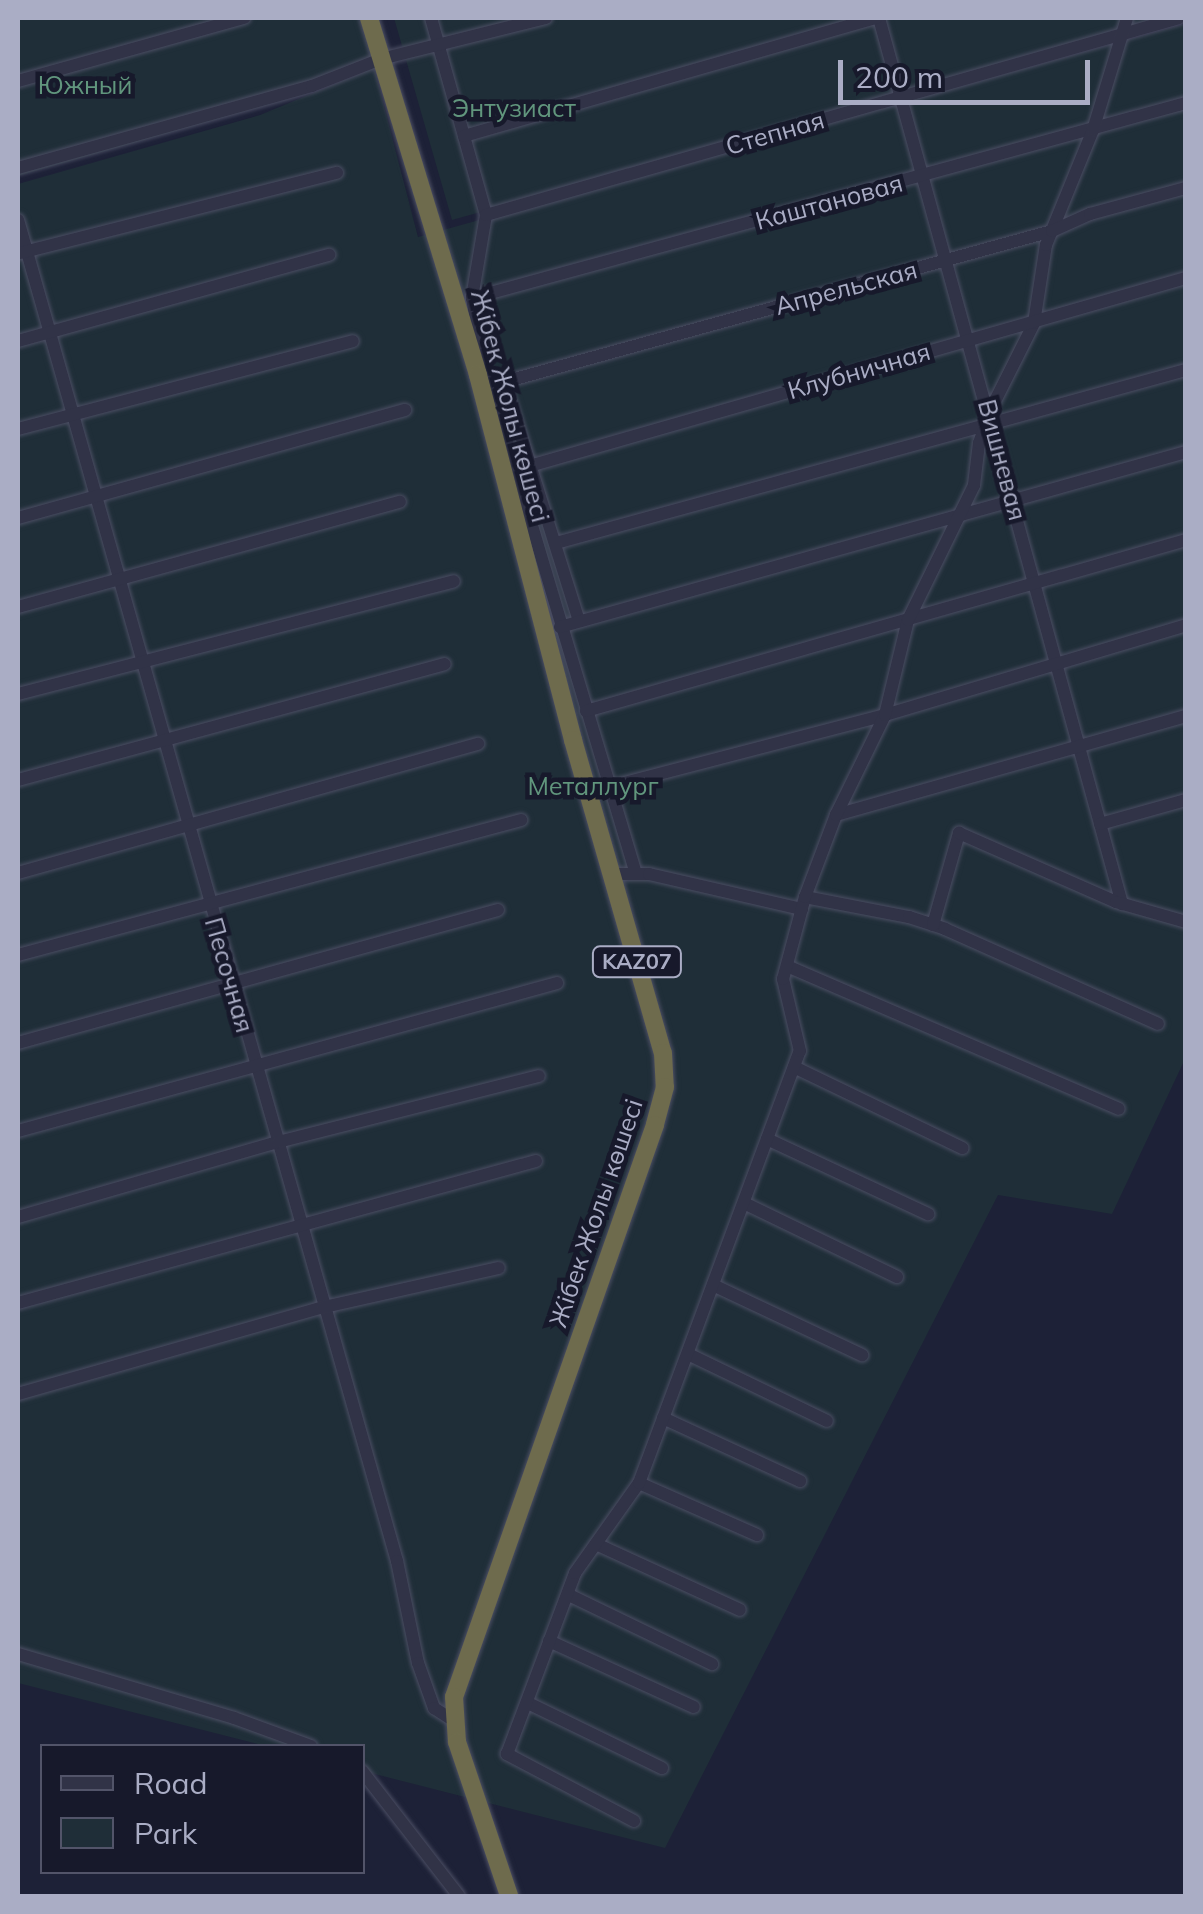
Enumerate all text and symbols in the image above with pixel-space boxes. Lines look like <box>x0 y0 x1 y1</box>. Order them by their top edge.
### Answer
scale bar <box>843 40 1096 102</box>
text: 200 m <box>855 58 943 96</box>
park label: Южный <box>38 70 132 100</box>
park label: Энтузиаст <box>452 93 576 123</box>
street label: Степная <box>722 105 828 161</box>
street label: Каштановая <box>752 168 906 236</box>
street label: Апрельская <box>772 255 920 321</box>
street label: Жібек Жолы көшесі <box>465 287 555 525</box>
street label: Клубничная <box>784 336 934 406</box>
street label: Вишневая <box>971 396 1033 524</box>
park label: Металлург <box>527 771 659 801</box>
street label: Песочная <box>198 914 260 1036</box>
road number: KAZ07 <box>590 945 684 979</box>
street label: Жібек Жолы көшесі <box>543 1095 649 1331</box>
legend <box>40 1744 365 1874</box>
text: Road <box>134 1764 208 1802</box>
text: Park <box>134 1814 197 1852</box>

